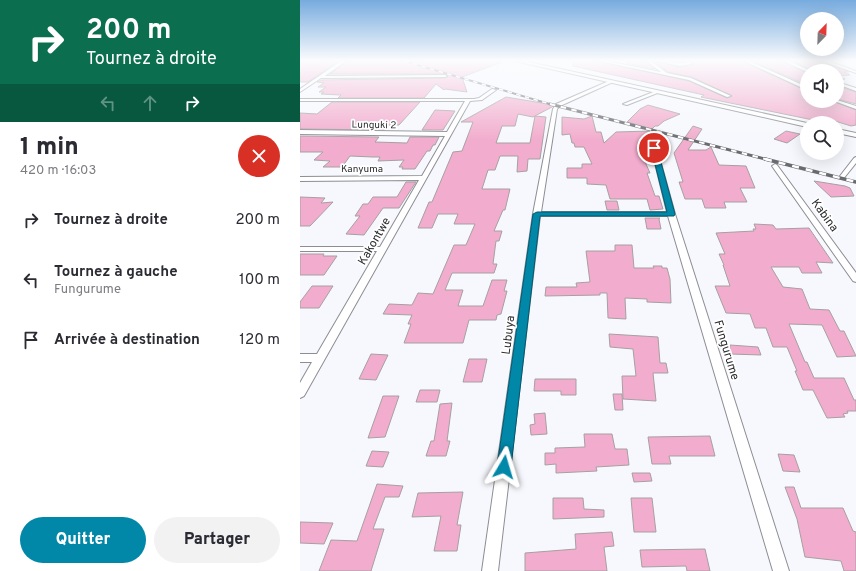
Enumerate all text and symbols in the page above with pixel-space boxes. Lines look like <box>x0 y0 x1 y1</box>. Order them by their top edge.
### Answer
north arrow <box>800 12 844 56</box>
map controls <box>800 12 844 160</box>
text: 200 m <box>86 13 172 49</box>
icon: right <box>20 16 72 68</box>
text: Tournez à droite <box>86 48 217 71</box>
button: sound <box>800 64 844 108</box>
icon: left <box>97 92 119 114</box>
icon: ahead <box>139 92 161 114</box>
icon: right <box>181 92 203 114</box>
button: search <box>800 116 844 160</box>
street label: Lunguki 2 <box>352 119 396 132</box>
pin <box>637 131 671 165</box>
text: 1 min <box>20 133 79 163</box>
button: close <box>238 135 280 177</box>
icon: arrive <box>643 137 665 159</box>
text: 420 m · 16:03 <box>20 163 96 179</box>
street label: Kanyuma <box>341 163 383 176</box>
street label: Kabina <box>807 196 842 235</box>
icon: right <box>20 209 42 231</box>
text: Tournez à droite <box>54 211 168 230</box>
text: 200 m <box>235 211 280 230</box>
street label: Kakontwe <box>355 215 395 268</box>
text: Tournez à gauche <box>54 263 178 282</box>
icon: left <box>20 269 42 291</box>
text: 100 m <box>239 271 280 290</box>
text: Fungurume <box>54 282 121 298</box>
street label: Lubuya <box>499 315 519 356</box>
street label: Fungurume <box>709 318 743 382</box>
icon: arrive <box>20 329 42 351</box>
text: Arrivée à destination <box>54 331 200 350</box>
text: 120 m <box>239 331 280 350</box>
position arrow <box>483 446 525 488</box>
button: Quitter <box>20 517 146 563</box>
button: Partager <box>154 517 280 563</box>

